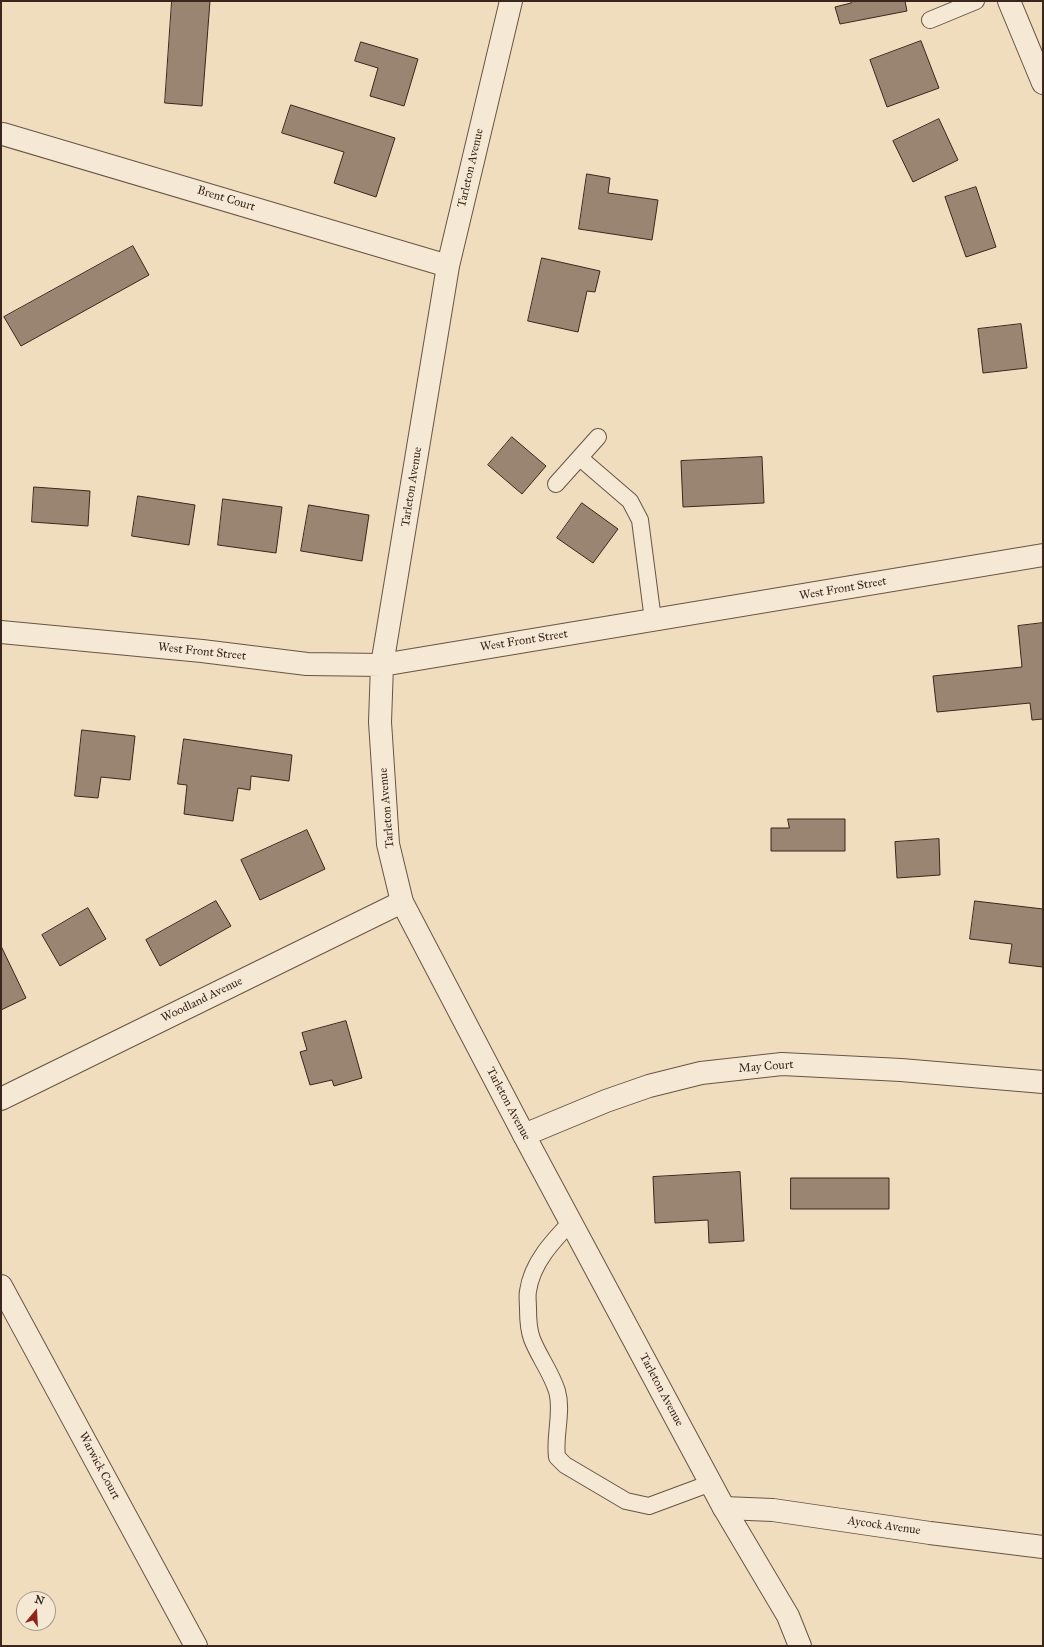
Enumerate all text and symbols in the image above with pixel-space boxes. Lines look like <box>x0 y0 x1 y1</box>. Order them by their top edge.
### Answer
street label: Tarleton Avenue <box>455 127 487 209</box>
street label: Brent Court <box>195 183 257 215</box>
street label: Tarleton Avenue <box>399 446 425 528</box>
street label: West Front Street <box>798 574 888 604</box>
street label: West Front Street <box>479 627 569 655</box>
street label: West Front Street <box>157 640 247 664</box>
street label: Tarleton Avenue <box>376 767 398 849</box>
street label: Woodland Avenue <box>159 974 245 1026</box>
street label: May Court <box>738 1058 794 1076</box>
street label: Tarleton Avenue <box>483 1065 533 1143</box>
street label: Tarleton Avenue <box>636 1351 686 1429</box>
street label: Warwick Court <box>75 1430 123 1502</box>
street label: Aycock Avenue <box>847 1514 921 1538</box>
north arrow <box>16 1591 56 1631</box>
text: N <box>33 1592 46 1608</box>

